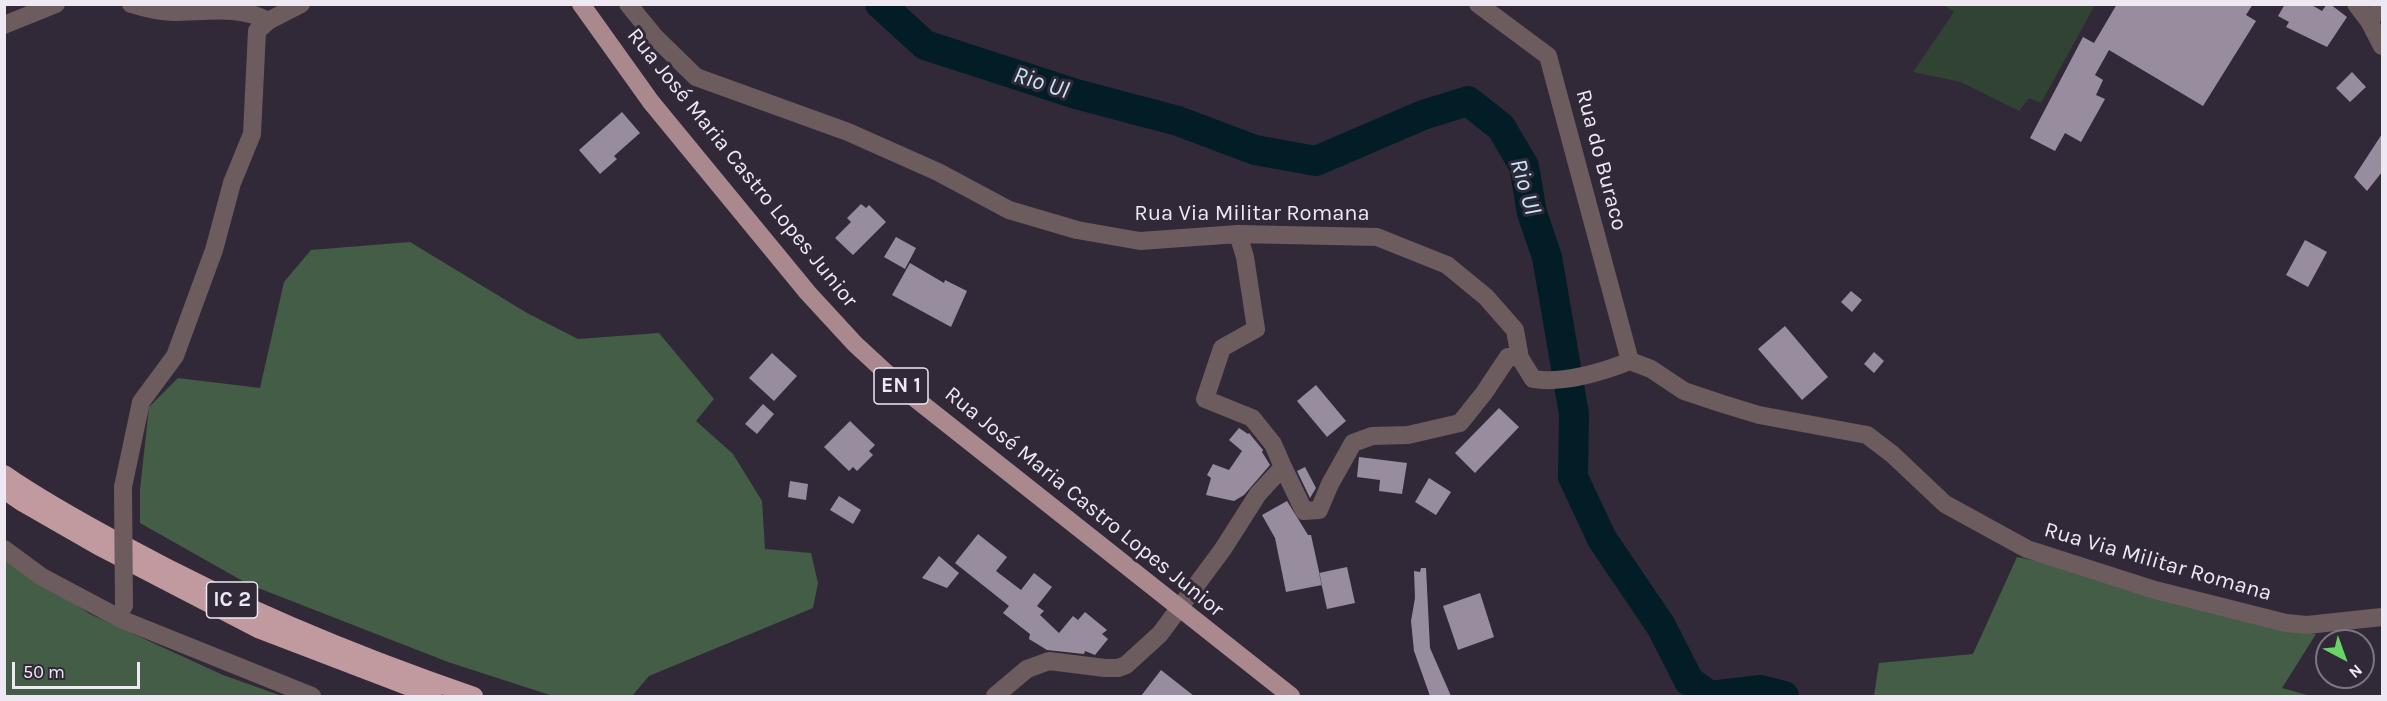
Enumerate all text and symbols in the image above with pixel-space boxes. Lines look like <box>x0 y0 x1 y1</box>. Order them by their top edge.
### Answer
street label: Rua José Maria Castro Lopes Junior <box>621 23 863 313</box>
water label: Rio Ul <box>1010 61 1072 105</box>
street label: Rua do Buraco <box>1570 87 1632 233</box>
water label: Rio Ul <box>1503 156 1547 218</box>
street label: Rua Via Militar Romana <box>1134 201 1370 227</box>
road number: EN 1 <box>874 368 928 404</box>
street label: Rua José Maria Castro Lopes Junior <box>939 381 1229 623</box>
street label: Rua Via Militar Romana <box>2041 517 2275 607</box>
road number: IC 2 <box>206 582 258 618</box>
north arrow <box>2315 629 2375 689</box>
scale bar <box>15 650 142 688</box>
text: 50 m <box>23 661 65 683</box>
text: N <box>2345 661 2366 682</box>

